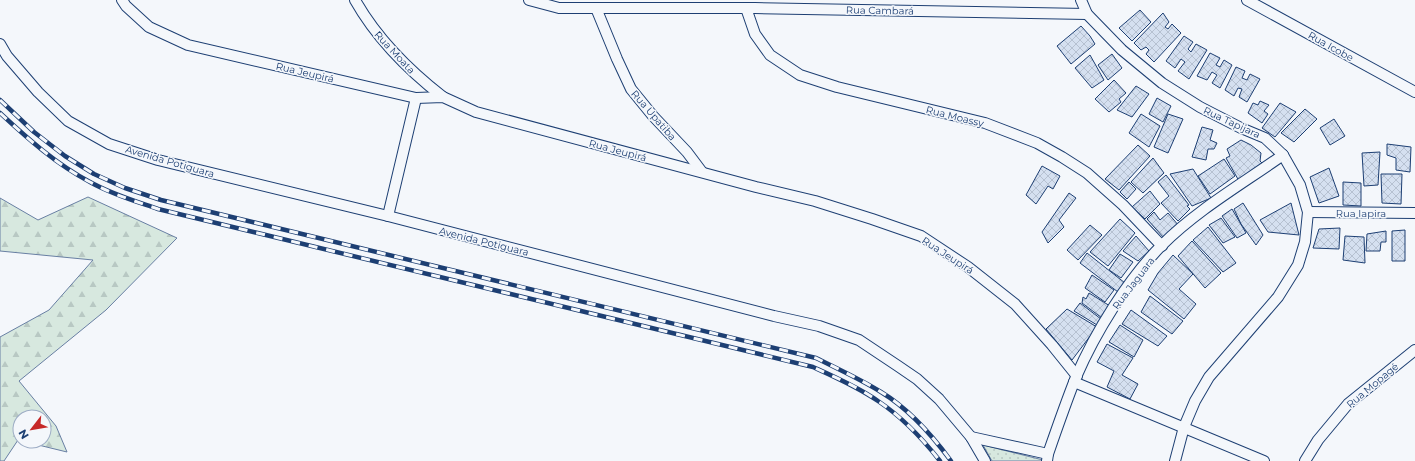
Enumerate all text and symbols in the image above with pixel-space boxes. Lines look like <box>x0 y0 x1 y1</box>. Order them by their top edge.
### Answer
street label: Rua Cambará <box>846 3 914 18</box>
street label: Rua Moata <box>371 28 418 76</box>
street label: Rua Icobe <box>1306 29 1356 64</box>
street label: Rua Jeupirá <box>275 59 335 85</box>
street label: Rua Upatiba <box>628 88 679 143</box>
street label: Rua Moassy <box>925 103 986 130</box>
street label: Rua Tapijara <box>1201 104 1262 141</box>
street label: Rua Jeupirá <box>588 137 648 164</box>
street label: Avenida Potiguara <box>124 143 216 180</box>
street label: Rua Iapira <box>1336 207 1386 220</box>
street label: Avenida Potiguara <box>438 224 530 259</box>
street label: Rua Jeupirá <box>919 234 976 277</box>
street label: Rua Jaguara <box>1109 254 1157 312</box>
street label: Rua Mopagé <box>1344 360 1401 411</box>
north arrow <box>12 409 52 449</box>
text: N <box>15 427 32 442</box>

